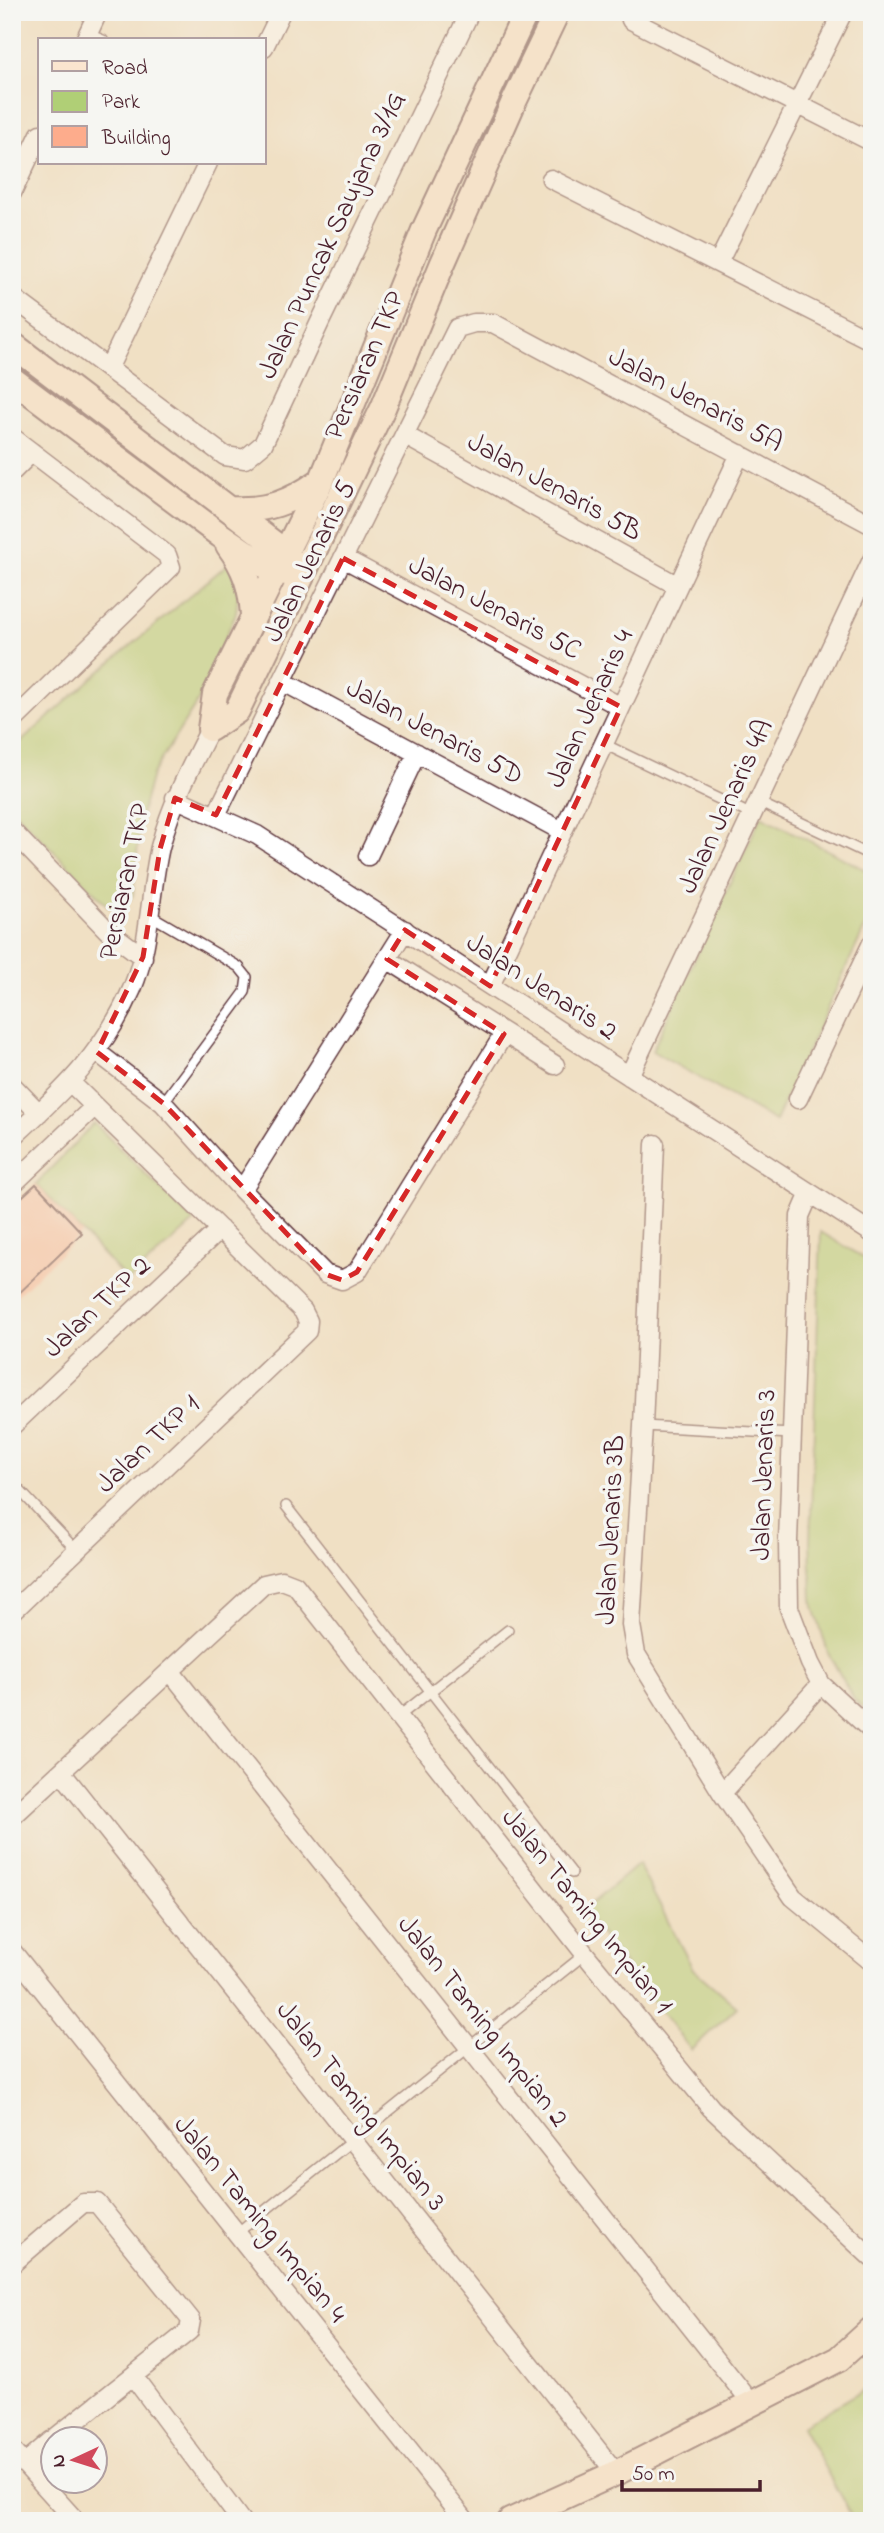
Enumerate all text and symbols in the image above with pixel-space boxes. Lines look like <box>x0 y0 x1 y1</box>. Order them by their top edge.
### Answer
legend <box>38 38 266 164</box>
text: Road <box>102 54 148 84</box>
street label: Jalan Puncak Saujana 3/1G <box>248 86 418 386</box>
text: Park <box>102 88 141 118</box>
text: Building <box>101 124 171 156</box>
street label: Persiaran TKP <box>315 285 417 447</box>
street label: Jalan Jenaris 5A <box>600 338 790 464</box>
street label: Jalan Jenaris 5B <box>459 423 649 553</box>
street label: Jalan Jenaris 5 <box>254 474 368 650</box>
street label: Jalan Jenaris 5C <box>400 546 588 672</box>
street label: Jalan Jenaris 4 <box>536 622 646 795</box>
street label: Jalan Jenaris 5D <box>338 669 530 797</box>
street label: Jalan Jenaris 4A <box>669 713 785 901</box>
street label: Persiaran TKP <box>89 800 163 964</box>
street label: Jalan Jenaris 2 <box>457 924 625 1052</box>
street label: Jalan TKP 2 <box>35 1247 161 1369</box>
street label: Jalan TKP 1 <box>88 1386 210 1504</box>
street label: Jalan Jenaris 3 <box>742 1389 788 1561</box>
street label: Jalan Jenaris 3B <box>587 1434 637 1626</box>
street label: Jalan Taming Impian 1 <box>490 1800 682 2024</box>
street label: Jalan Taming Impian 2 <box>386 1907 578 2137</box>
street label: Jalan Taming Impian 3 <box>265 1993 455 2221</box>
street label: Jalan Taming Impian 4 <box>162 2107 356 2333</box>
north arrow <box>38 2424 108 2494</box>
scale bar <box>622 2449 760 2493</box>
text: N <box>46 2453 73 2468</box>
text: 50 m <box>632 2460 675 2490</box>

